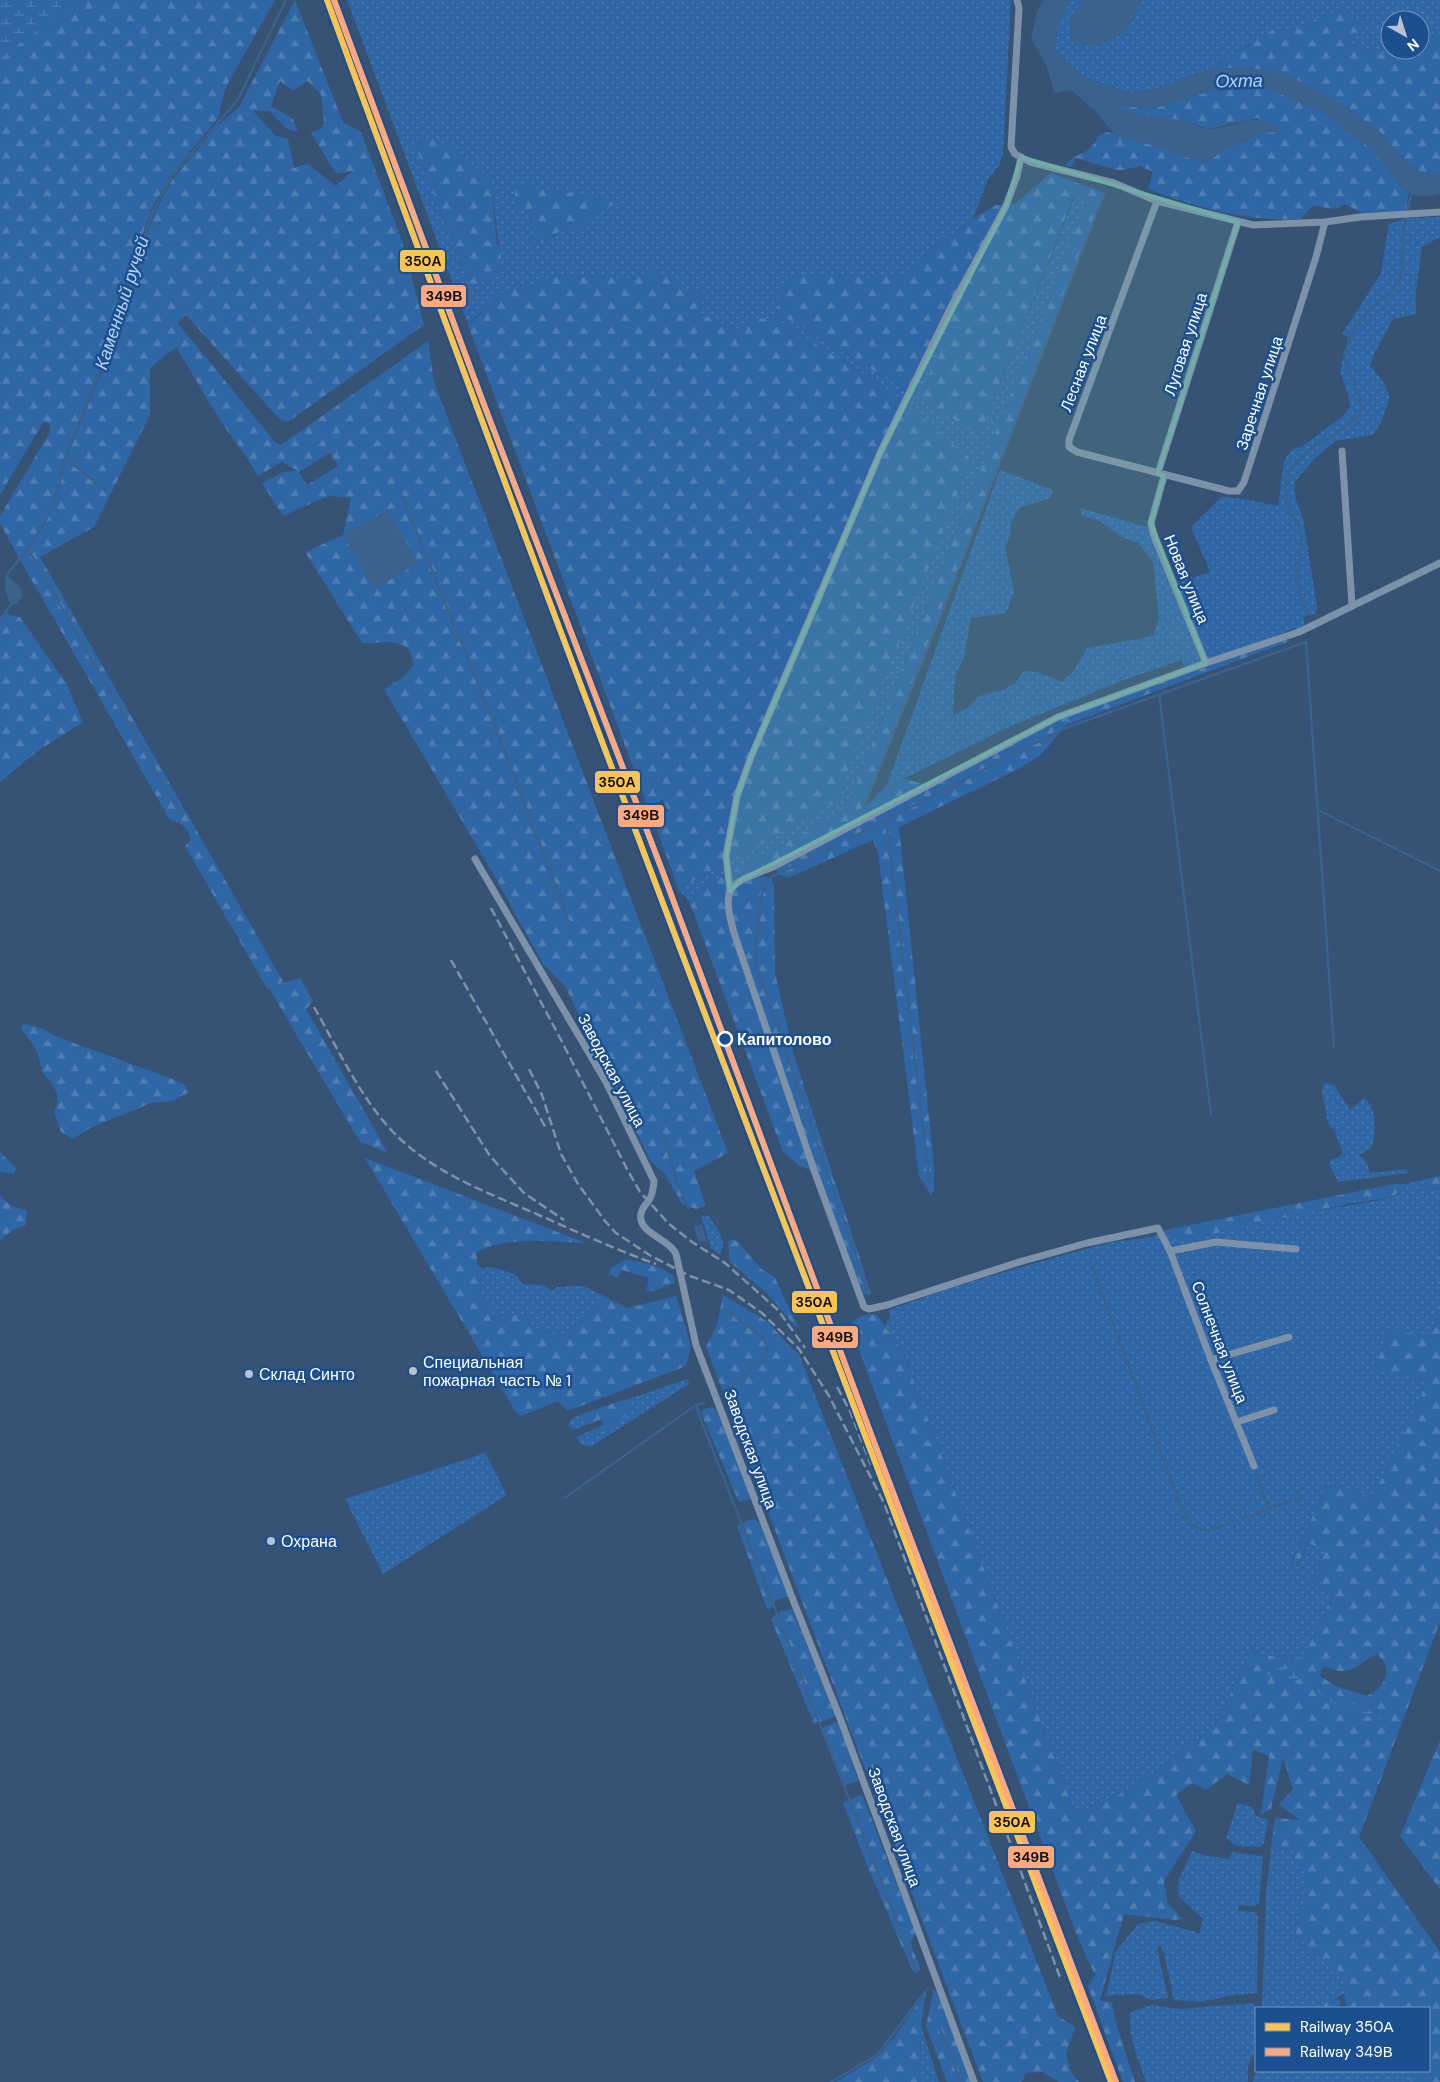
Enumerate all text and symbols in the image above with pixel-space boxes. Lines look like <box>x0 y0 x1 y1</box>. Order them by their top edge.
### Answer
north arrow <box>1380 10 1430 60</box>
text: N <box>1404 35 1423 55</box>
water label: Охта <box>1215 69 1263 93</box>
water label: Каменный ручей <box>89 233 155 373</box>
line badge: 350А <box>399 249 446 273</box>
text: 350А <box>404 252 442 270</box>
line badge: 349В <box>420 284 467 308</box>
text: 349В <box>426 287 462 305</box>
street label: Луговая улица <box>1159 290 1212 398</box>
street label: Лесная улица <box>1055 312 1112 415</box>
street label: Заречная улица <box>1231 333 1288 453</box>
street label: Новая улица <box>1159 531 1214 627</box>
line badge: 350А <box>594 770 641 794</box>
text: 350А <box>598 773 636 791</box>
line badge: 349В <box>617 804 665 828</box>
text: 349В <box>623 806 659 824</box>
street label: Заводская улица <box>573 1010 650 1131</box>
place label: Капитолово <box>737 1029 832 1050</box>
marker: Капитолово <box>717 1031 733 1047</box>
street label: Солнечная улица <box>1187 1278 1253 1407</box>
line badge: 350А <box>791 1290 838 1314</box>
text: 350А <box>795 1293 833 1311</box>
line badge: 349В <box>811 1325 859 1349</box>
text: 349В <box>817 1328 853 1346</box>
place label: Специальная пожарная часть № 1 <box>423 1352 571 1391</box>
place label: Склад Синто <box>259 1364 355 1385</box>
marker: Специальная пожарная часть № 1 <box>407 1365 419 1377</box>
marker: Склад Синто <box>243 1368 255 1380</box>
street label: Заводская улица <box>719 1386 782 1512</box>
place label: Охрана <box>281 1531 337 1552</box>
marker: Охрана <box>265 1535 277 1547</box>
street label: Заводская улица <box>863 1764 926 1890</box>
line badge: 350А <box>988 1810 1036 1834</box>
text: 350А <box>993 1813 1031 1831</box>
line badge: 349В <box>1007 1845 1055 1869</box>
text: 349В <box>1013 1848 1049 1866</box>
legend <box>1255 2007 1430 2072</box>
text: Railway 350А <box>1300 2017 1394 2037</box>
text: Railway 349В <box>1300 2042 1393 2062</box>

